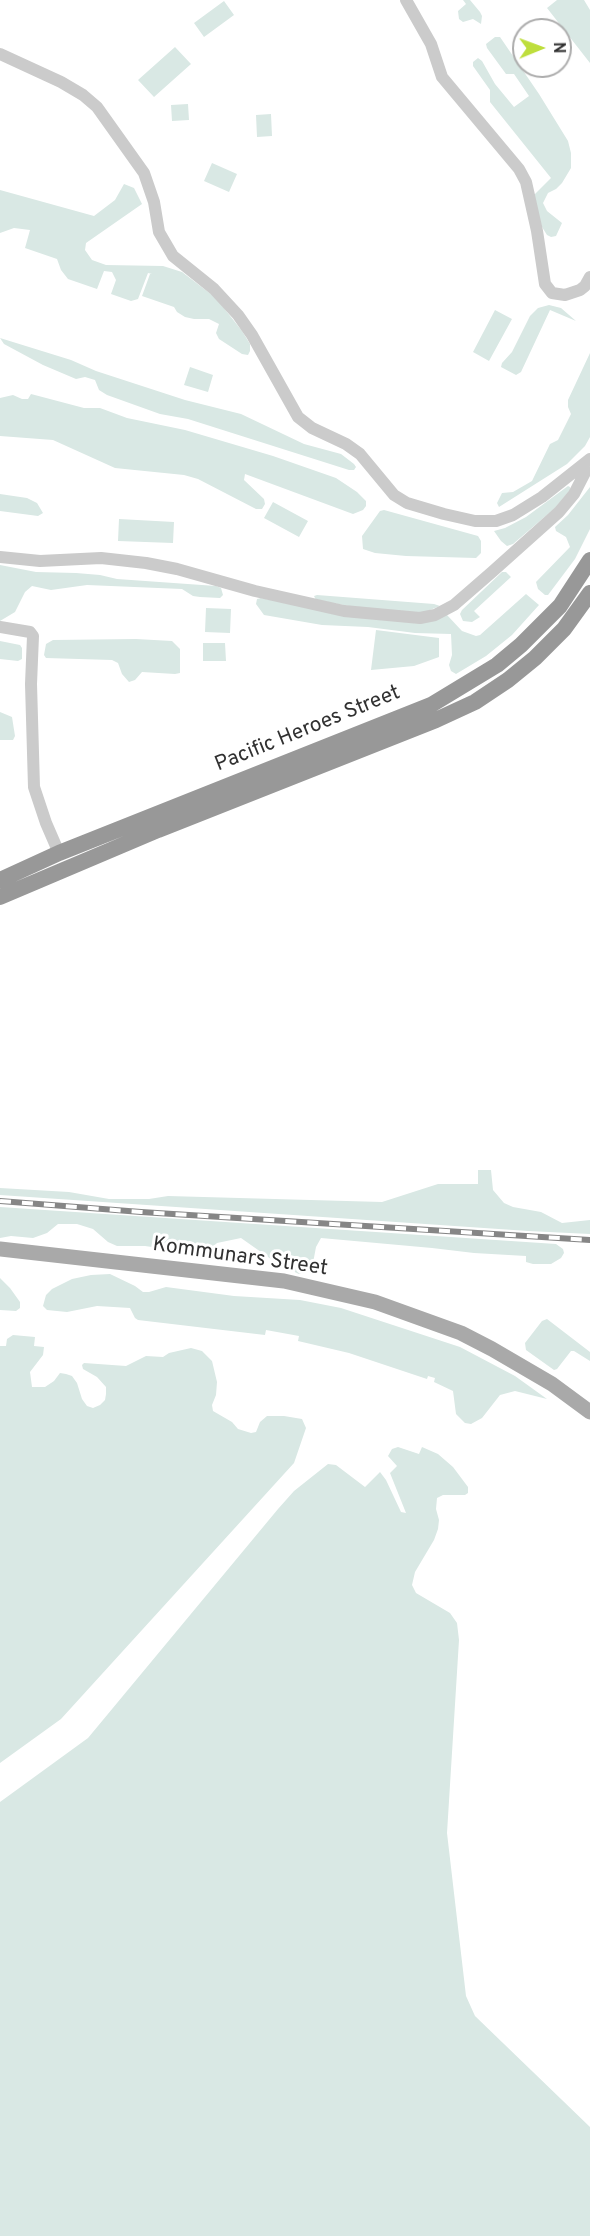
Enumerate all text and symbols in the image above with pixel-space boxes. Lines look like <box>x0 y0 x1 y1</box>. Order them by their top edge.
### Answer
north arrow <box>512 18 572 78</box>
text: N <box>548 42 568 54</box>
street label: Pacific Heroes Street <box>212 681 404 779</box>
street label: Kommunars Street <box>151 1233 329 1283</box>

